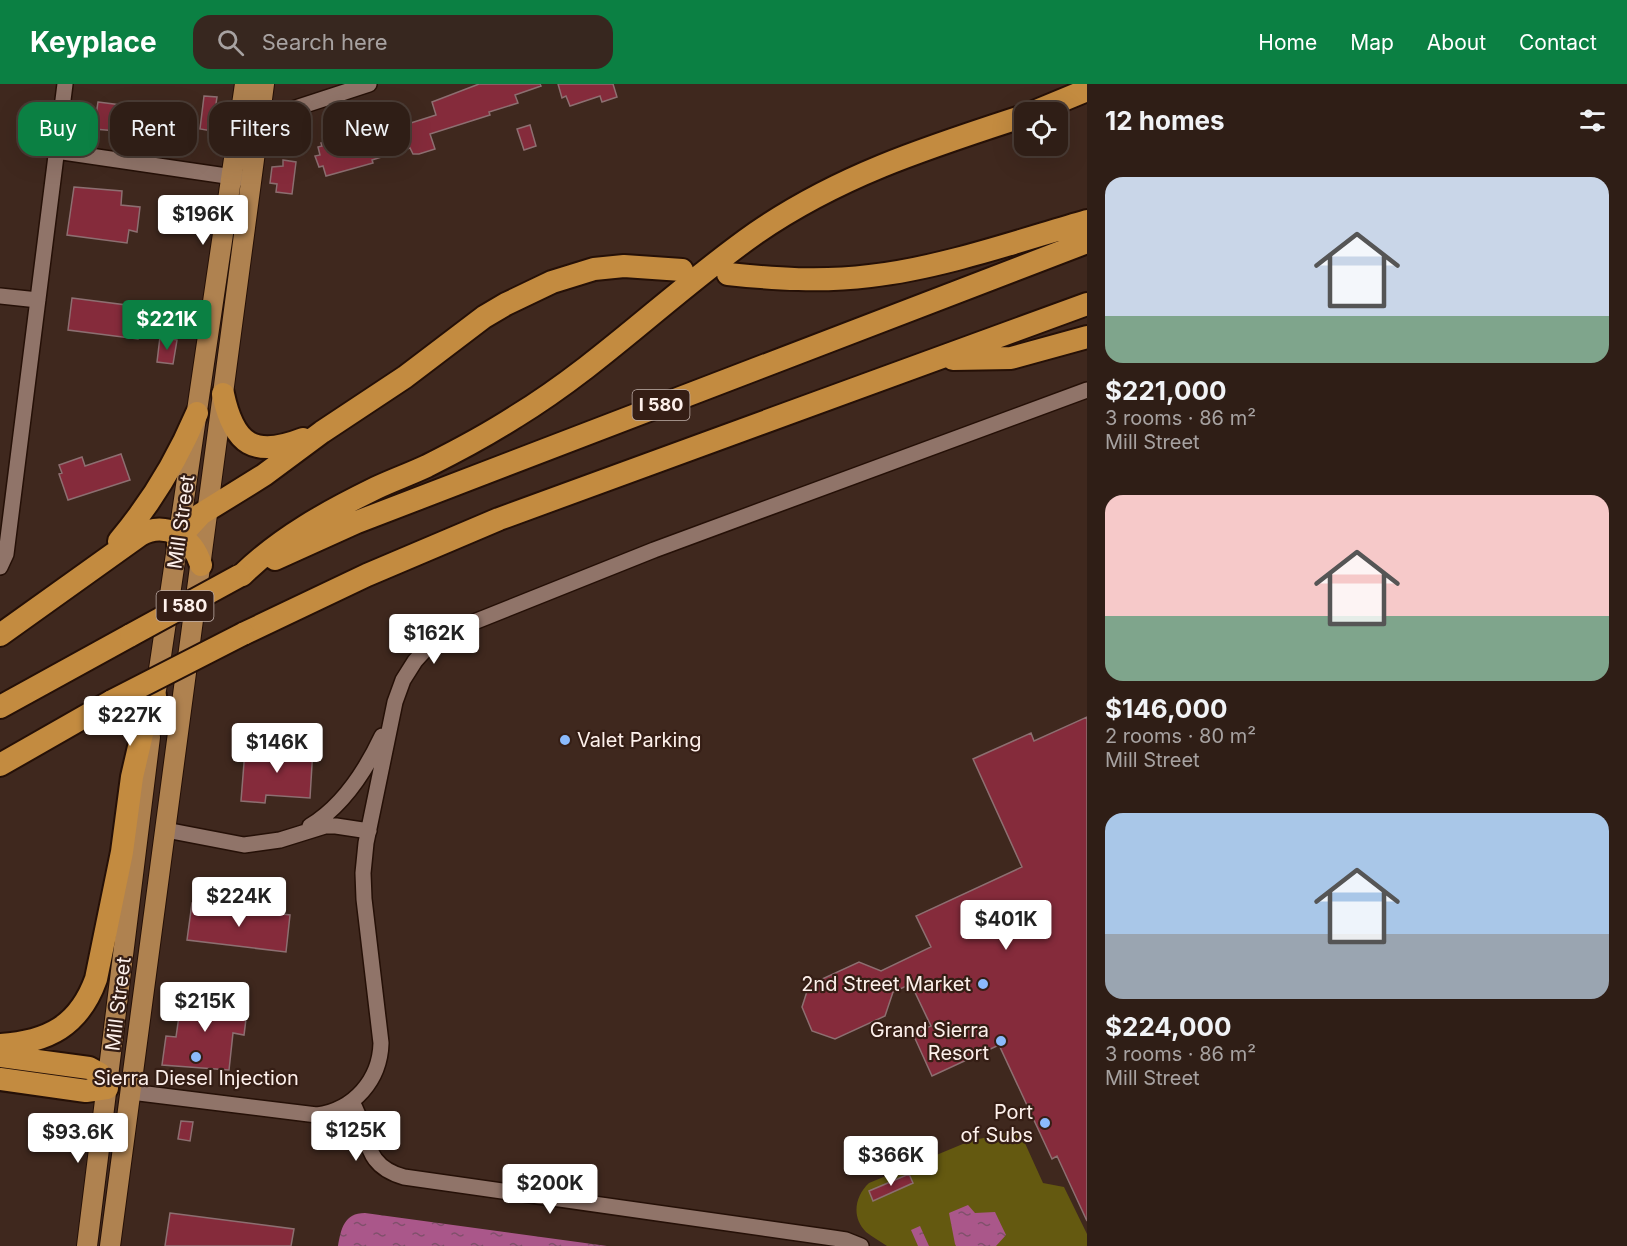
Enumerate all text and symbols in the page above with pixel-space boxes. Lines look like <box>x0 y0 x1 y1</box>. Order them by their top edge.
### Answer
search box <box>193 15 613 69</box>
text: Keyplace <box>30 25 157 59</box>
icon: search <box>214 26 247 59</box>
text: Search here <box>262 29 388 55</box>
text: Home <box>1258 30 1317 55</box>
text: Map <box>1350 30 1394 55</box>
text: About <box>1427 30 1486 55</box>
text: Contact <box>1519 30 1597 55</box>
chip: Buy <box>18 102 98 156</box>
chip: Rent <box>110 102 197 156</box>
chip: Filters <box>209 102 311 156</box>
chip: New <box>323 102 410 156</box>
map controls <box>1014 102 1068 156</box>
button: locate <box>1014 102 1068 156</box>
icon: filters <box>1576 104 1609 137</box>
text: 12 homes <box>1105 105 1225 136</box>
pin: $196K <box>161 195 245 246</box>
text: $196K <box>172 202 234 226</box>
icon: home <box>1303 216 1411 324</box>
pin: $221K <box>125 300 209 351</box>
text: $221K <box>136 307 198 331</box>
text: $221,000 <box>1105 375 1227 406</box>
road number: I 580 <box>632 390 690 420</box>
text: 3 rooms · 86 m² <box>1105 406 1256 430</box>
text: Mill Street <box>1105 430 1200 454</box>
street label: Mill Street <box>163 473 200 571</box>
icon: home <box>1303 534 1411 642</box>
road number: I 580 <box>156 591 213 621</box>
pin: $162K <box>392 614 476 665</box>
text: $162K <box>403 621 465 645</box>
text: $146,000 <box>1105 693 1227 724</box>
pin: $227K <box>88 696 172 747</box>
text: $227K <box>98 703 162 727</box>
pin: $146K <box>235 723 319 774</box>
text: 2 rooms · 80 m² <box>1105 724 1256 748</box>
place label: Valet Parking <box>577 728 701 752</box>
text: $146K <box>246 730 308 754</box>
marker: Valet Parking <box>558 733 572 747</box>
text: Mill Street <box>1105 748 1200 772</box>
icon: home <box>1303 852 1411 960</box>
pin: $224K <box>197 877 281 928</box>
text: $224K <box>206 884 272 908</box>
pin: $401K <box>964 900 1048 951</box>
text: $401K <box>974 907 1038 931</box>
street label: Mill Street <box>100 955 136 1052</box>
place label: 2nd Street Market <box>801 972 971 996</box>
marker: 2nd Street Market <box>976 977 990 991</box>
pin: $215K <box>163 982 247 1033</box>
text: $215K <box>174 989 236 1013</box>
text: $224,000 <box>1105 1011 1232 1042</box>
place label: Grand Sierra Resort <box>870 1018 989 1065</box>
marker: Grand Sierra Resort <box>994 1034 1008 1048</box>
text: 3 rooms · 86 m² <box>1105 1042 1256 1066</box>
marker: Sierra Diesel Injection <box>189 1050 203 1064</box>
place label: Sierra Diesel Injection <box>93 1066 299 1090</box>
text: Mill Street <box>1105 1066 1200 1090</box>
place label: Port of Subs <box>961 1100 1033 1147</box>
pin: $125K <box>314 1111 398 1162</box>
pin: $93.6K <box>29 1113 127 1164</box>
marker: Port of Subs <box>1038 1116 1052 1130</box>
text: $125K <box>325 1118 387 1142</box>
text: $93.6K <box>42 1120 114 1144</box>
pin: $366K <box>849 1136 933 1187</box>
text: $366K <box>858 1143 924 1167</box>
pin: $200K <box>508 1164 592 1215</box>
text: $200K <box>516 1171 584 1195</box>

